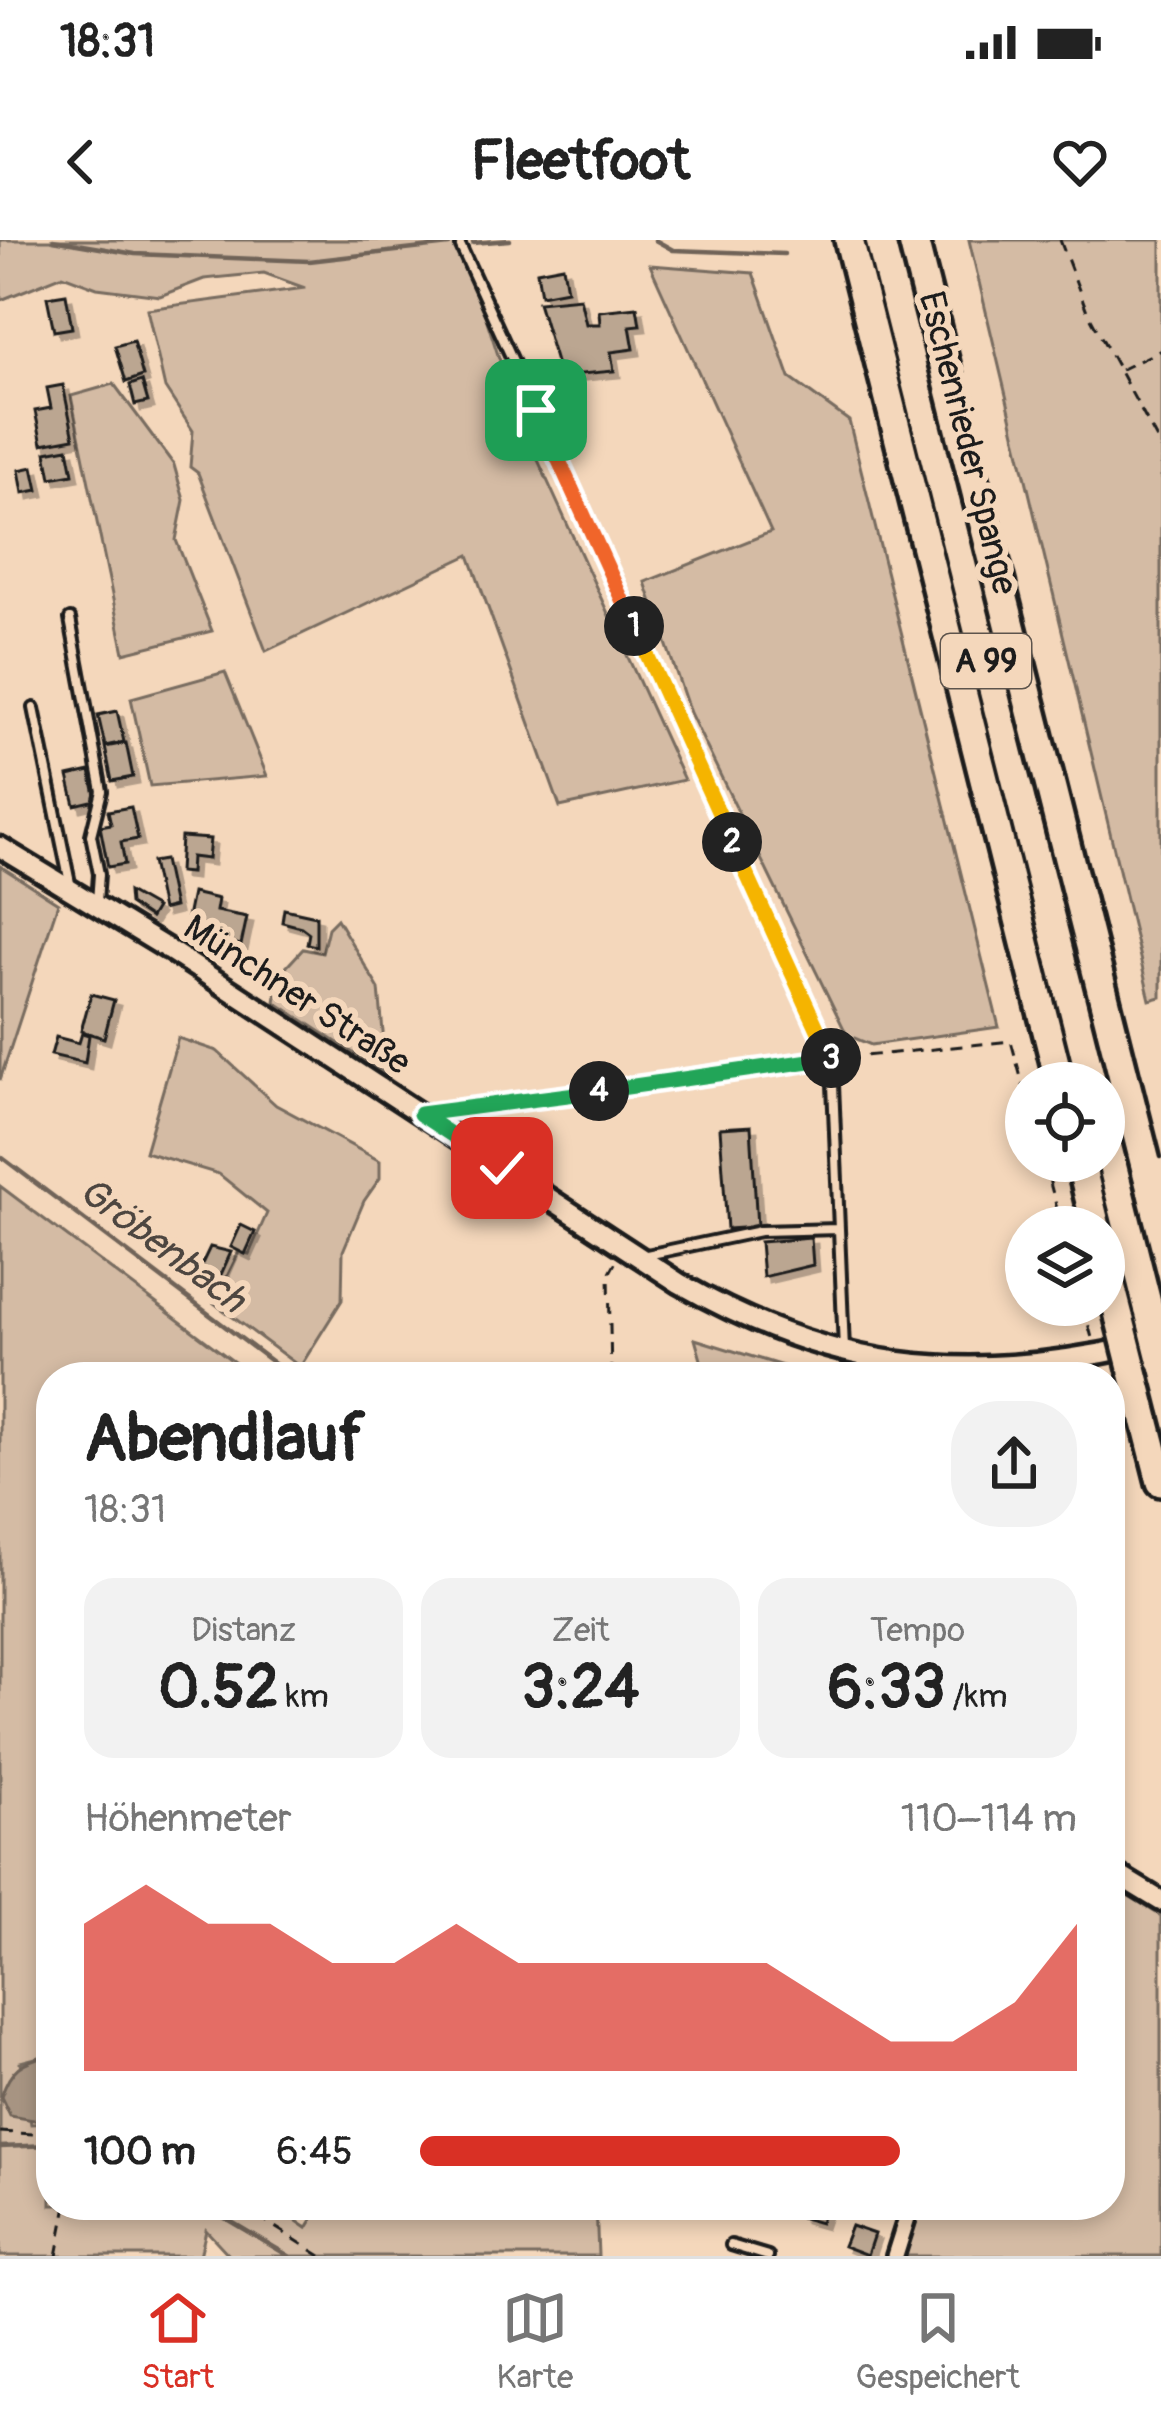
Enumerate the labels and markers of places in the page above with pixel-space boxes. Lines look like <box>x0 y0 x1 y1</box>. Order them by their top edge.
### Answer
pin <box>485 359 587 461</box>
pin: 1 <box>604 596 664 656</box>
pin: 2 <box>702 812 762 872</box>
pin: 3 <box>801 1028 861 1088</box>
pin: 4 <box>569 1061 629 1121</box>
pin <box>451 1117 553 1219</box>

